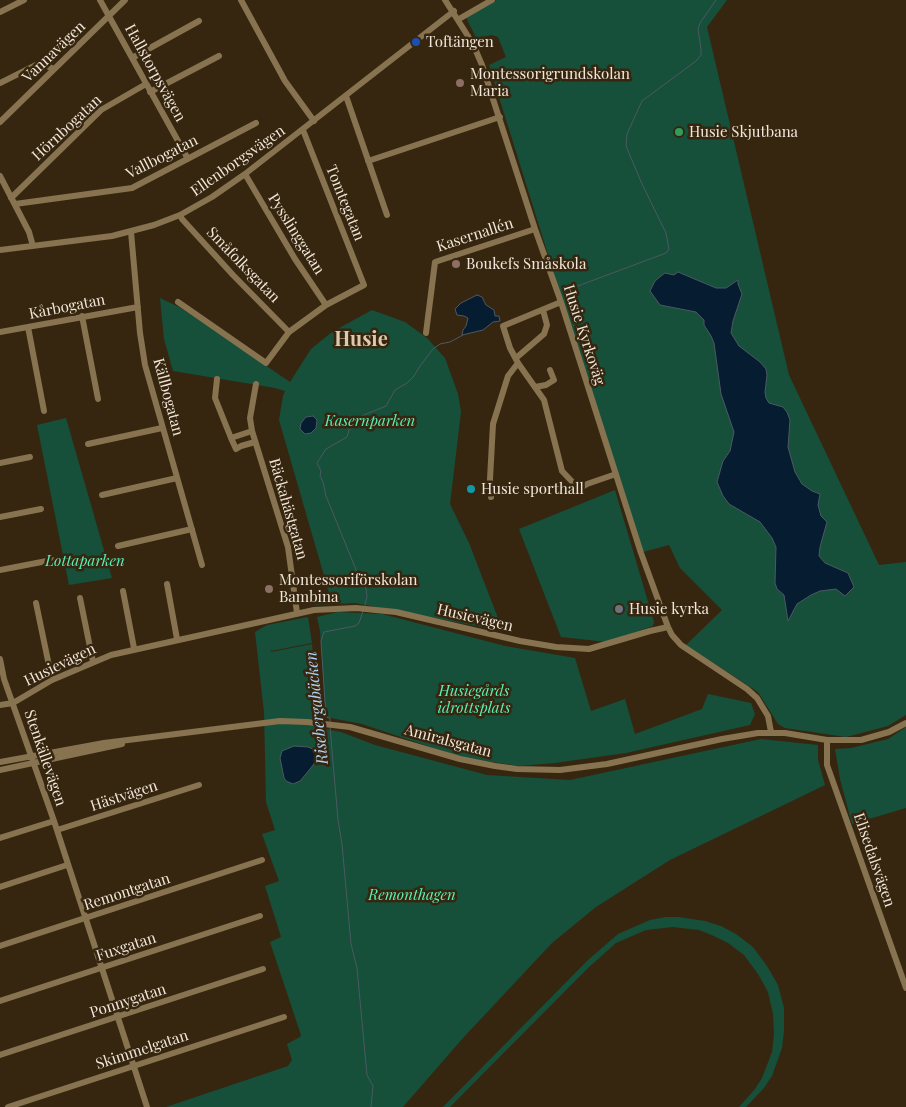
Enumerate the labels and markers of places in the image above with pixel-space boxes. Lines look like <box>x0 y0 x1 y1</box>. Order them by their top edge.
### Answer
place label: Toftängen <box>426 33 494 51</box>
marker: Toftängen <box>410 36 422 48</box>
place label: Montessorigrundskolan Maria <box>470 65 630 100</box>
marker: Montessorigrundskolan Maria <box>454 77 466 89</box>
place label: Husie Skjutbana <box>689 123 798 141</box>
marker: Husie Skjutbana <box>673 126 685 138</box>
place label: Boukefs Småskola <box>466 255 586 273</box>
marker: Boukefs Småskola <box>450 258 462 270</box>
place label: Husie sporthall <box>481 480 584 498</box>
marker: Husie sporthall <box>465 483 477 495</box>
place label: Montessoriförskolan Bambina <box>279 571 418 606</box>
marker: Montessoriförskolan Bambina <box>263 583 275 595</box>
place label: Husie kyrka <box>629 600 709 618</box>
marker: Husie kyrka <box>613 603 625 615</box>

